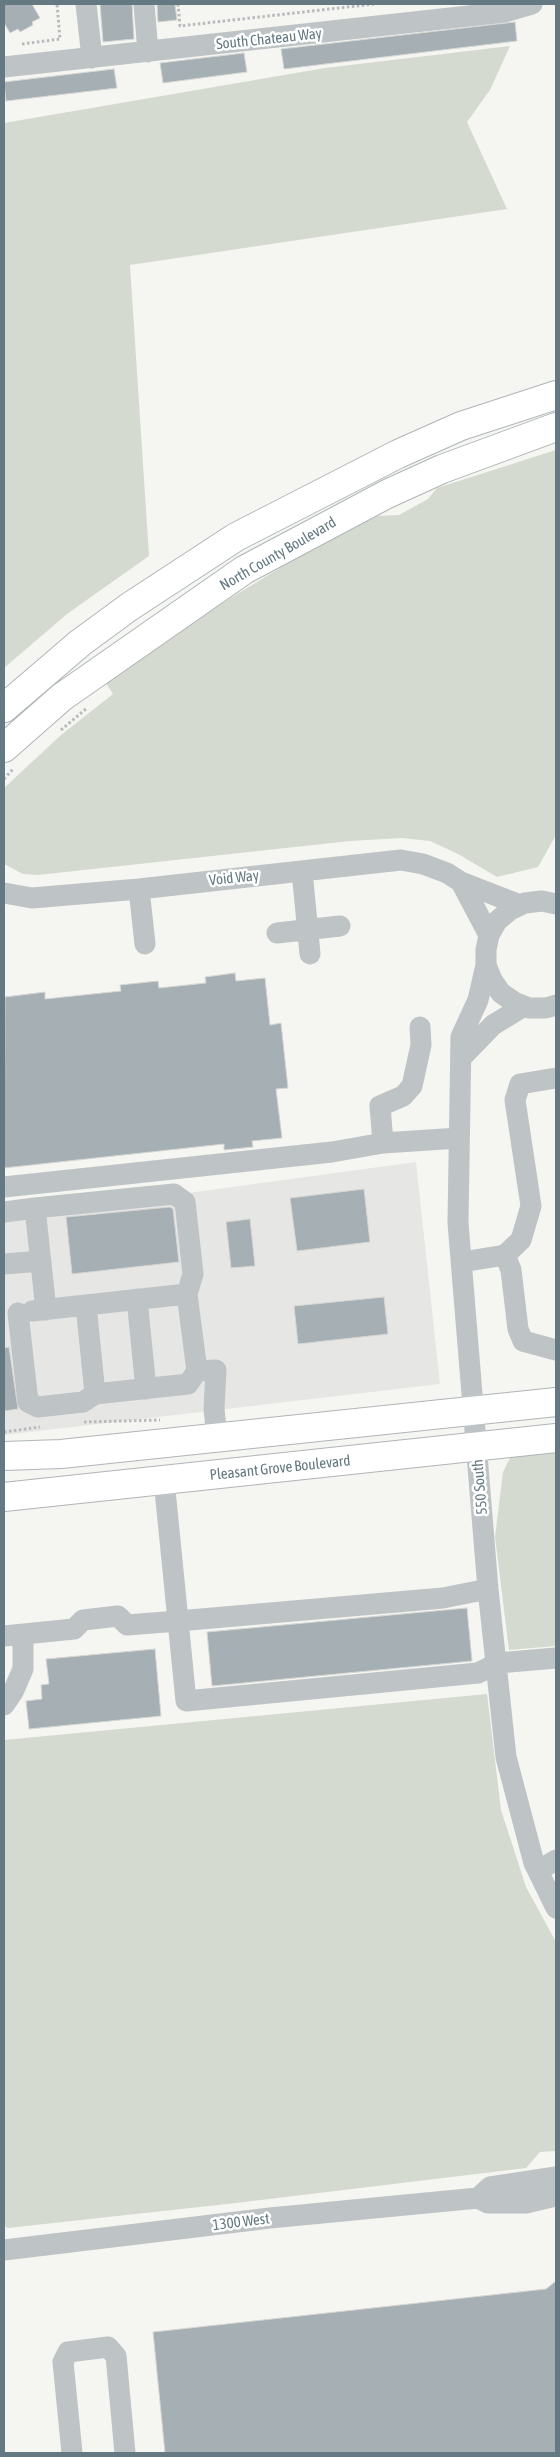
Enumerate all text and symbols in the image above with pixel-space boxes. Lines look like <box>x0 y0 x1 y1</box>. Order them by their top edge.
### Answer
street label: South Chateau Way <box>215 25 323 53</box>
street label: North County Boulevard <box>217 513 339 595</box>
street label: Void Way <box>208 866 260 890</box>
street label: Pleasant Grove Boulevard <box>209 1452 351 1484</box>
street label: 550 South <box>469 1459 491 1515</box>
street label: 1300 West <box>212 2210 270 2234</box>

